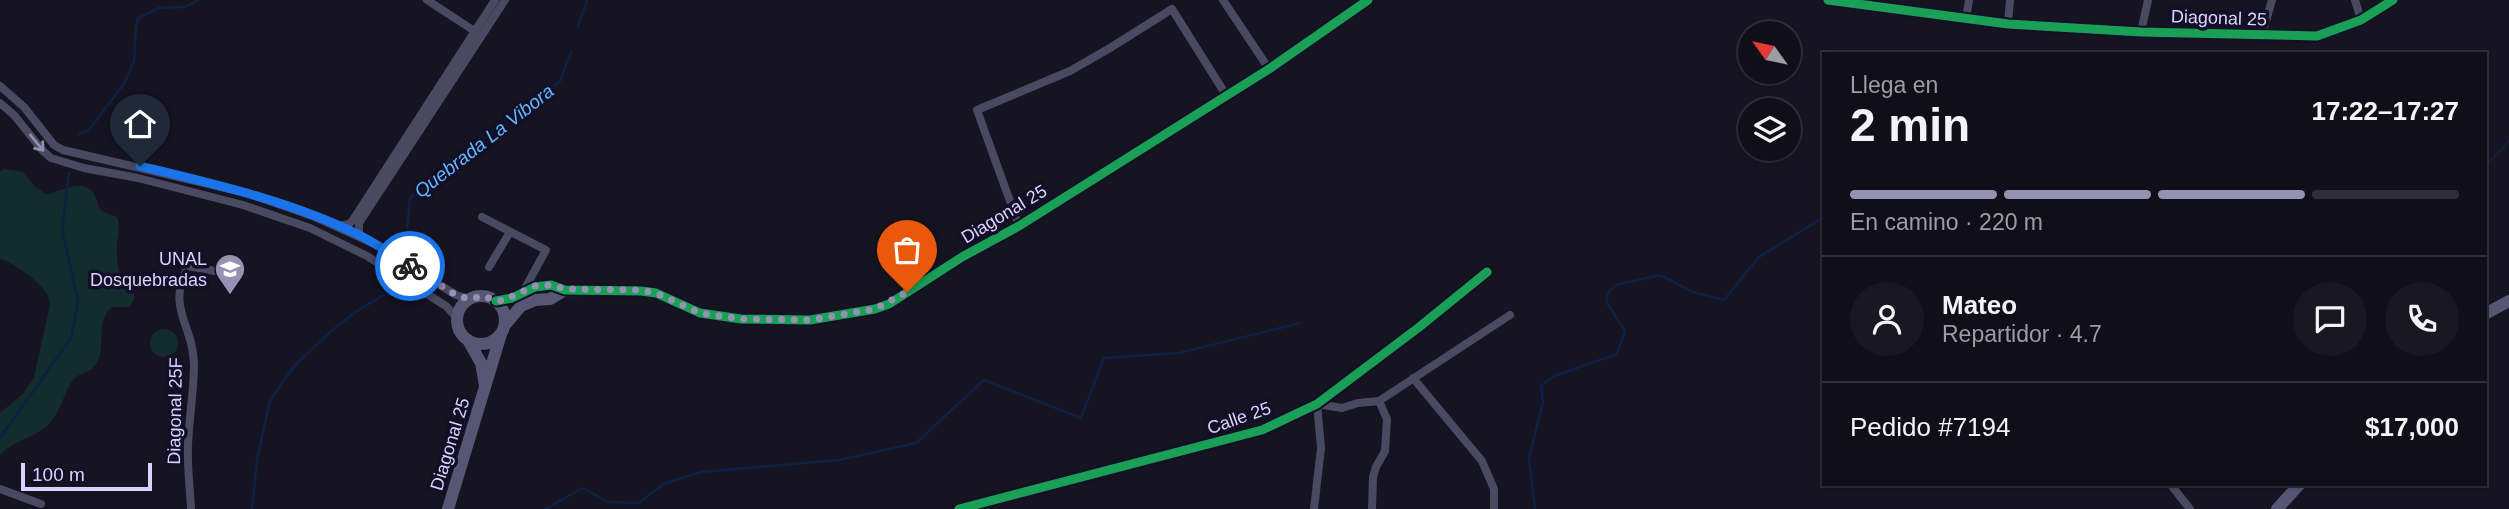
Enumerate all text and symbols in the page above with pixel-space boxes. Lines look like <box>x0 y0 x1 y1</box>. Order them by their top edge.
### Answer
street label: Diagonal 25 <box>2171 6 2267 30</box>
north arrow <box>1738 21 1801 84</box>
map controls <box>1738 21 1801 161</box>
text: Llega en <box>1850 72 1938 98</box>
water label: Quebrada La Vibora <box>410 80 558 202</box>
pin <box>110 94 170 166</box>
text: 17:22–17:27 <box>2312 96 2459 126</box>
button: layers <box>1738 98 1801 161</box>
text: 2 min <box>1850 99 1970 151</box>
icon: home <box>121 105 159 143</box>
one-way arrow <box>29 133 44 152</box>
street label: Diagonal 25 <box>958 181 1050 247</box>
text: En camino · 220 m <box>1850 209 2043 235</box>
pin <box>877 220 937 292</box>
courier <box>375 231 445 301</box>
icon: bag <box>888 231 926 269</box>
icon: bike <box>391 247 429 285</box>
place label: UNAL Dosquebradas <box>90 249 207 290</box>
school or university icon: UNAL Dosquebradas <box>213 252 247 296</box>
button: person <box>1850 282 1924 356</box>
button: chat <box>2293 282 2367 356</box>
button: phone <box>2385 282 2459 356</box>
text: Mateo <box>1942 290 2017 320</box>
text: Repartidor · 4.7 <box>1942 321 2102 347</box>
street label: Diagonal 25F <box>164 357 186 465</box>
street label: Diagonal 25 <box>426 395 474 493</box>
street label: Calle 25 <box>1205 398 1273 438</box>
text: Pedido #7194 <box>1850 412 2010 442</box>
text: $17,000 <box>2365 412 2459 442</box>
scale bar <box>21 460 152 492</box>
text: 100 m <box>32 464 85 485</box>

